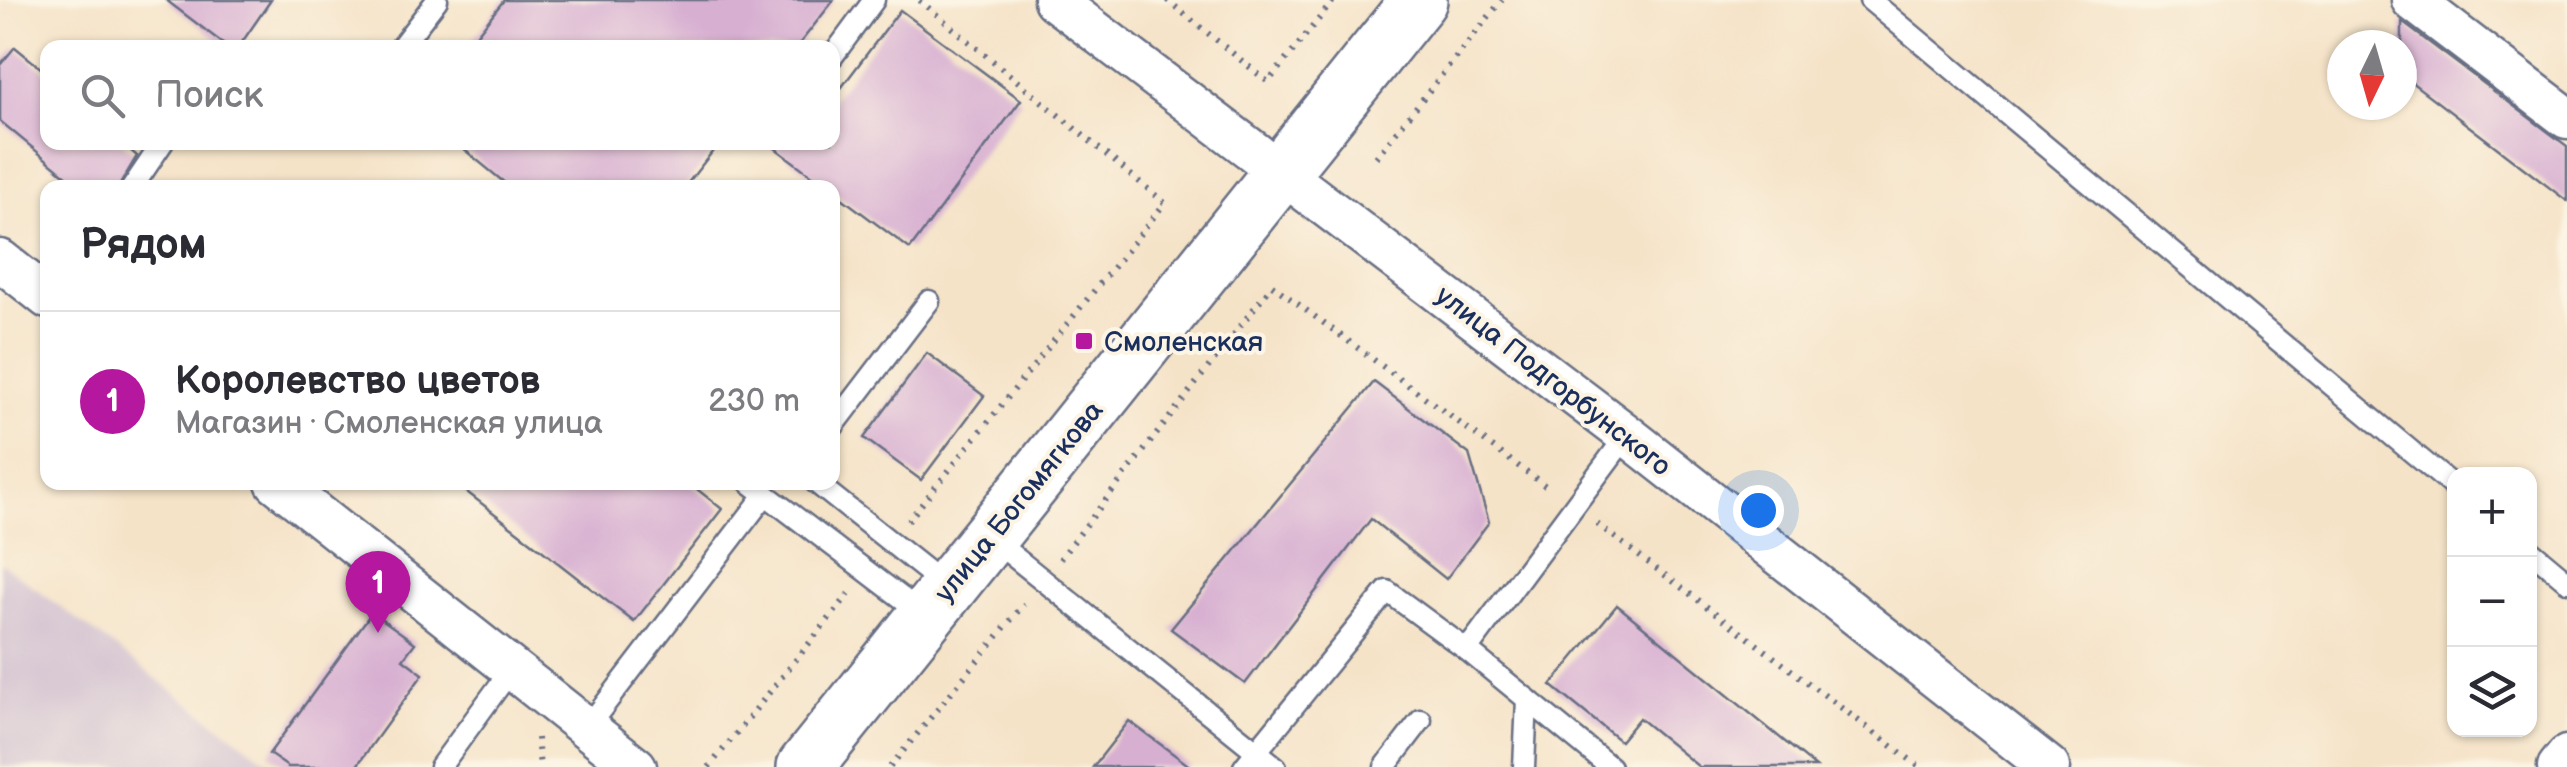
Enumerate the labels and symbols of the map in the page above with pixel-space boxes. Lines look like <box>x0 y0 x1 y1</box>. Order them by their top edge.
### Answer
north arrow <box>2327 30 2417 120</box>
street label: улица Подгорбунского <box>1429 279 1677 483</box>
place label: Смоленская <box>1104 326 1263 359</box>
marker: Смоленская <box>1073 330 1095 352</box>
street label: улица Богомягкова <box>928 394 1111 609</box>
your location <box>1733 485 1784 536</box>
pin: 1 <box>346 550 410 633</box>

